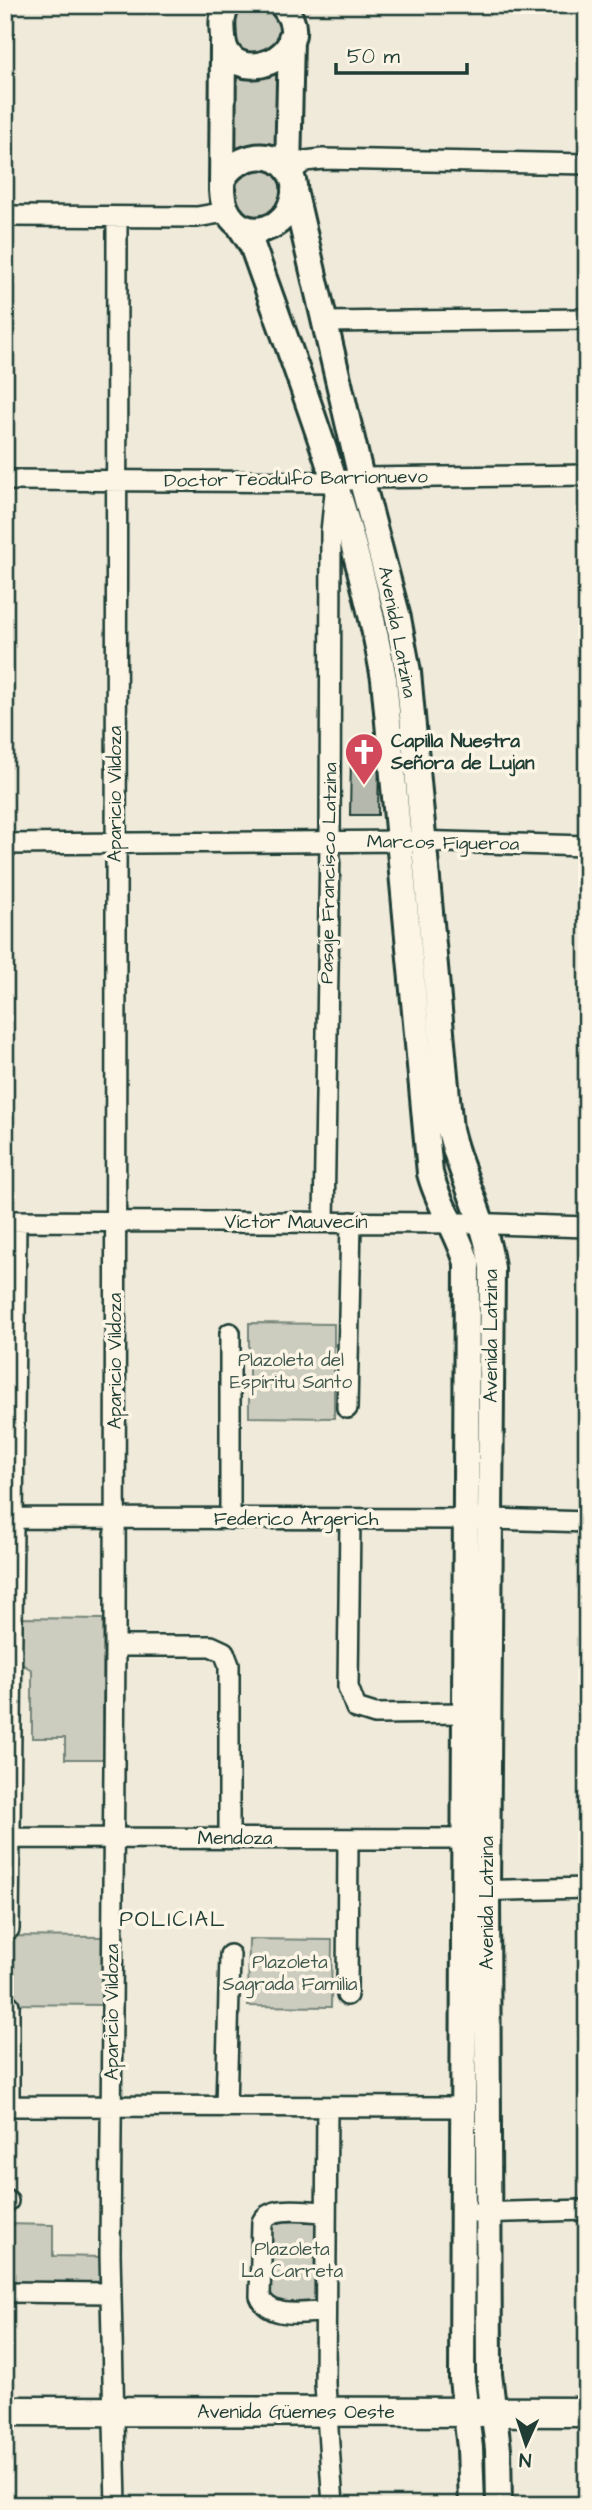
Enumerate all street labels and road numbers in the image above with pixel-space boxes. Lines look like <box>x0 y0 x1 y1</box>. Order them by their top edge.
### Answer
street label: Doctor Teodulfo Barrionuevo <box>164 463 428 495</box>
street label: Avenida Latzina <box>371 564 423 700</box>
street label: Aparicio Vildoza <box>102 726 129 862</box>
street label: Pasaje Francisco Latzina <box>314 762 344 984</box>
street label: Marcos Figueroa <box>367 828 520 859</box>
street label: Víctor Mauvecín <box>225 1209 367 1236</box>
street label: Avenida Latzina <box>478 1269 505 1403</box>
street label: Aparicio Vildoza <box>102 1293 129 1429</box>
street label: Federico Argerich <box>214 1506 379 1534</box>
street label: Mendoza <box>198 1825 273 1852</box>
street label: Avenida Latzina <box>474 1836 501 1970</box>
street label: Aparicio Vildoza <box>99 1944 126 2080</box>
street label: Avenida Güemes Oeste <box>197 2399 395 2426</box>

